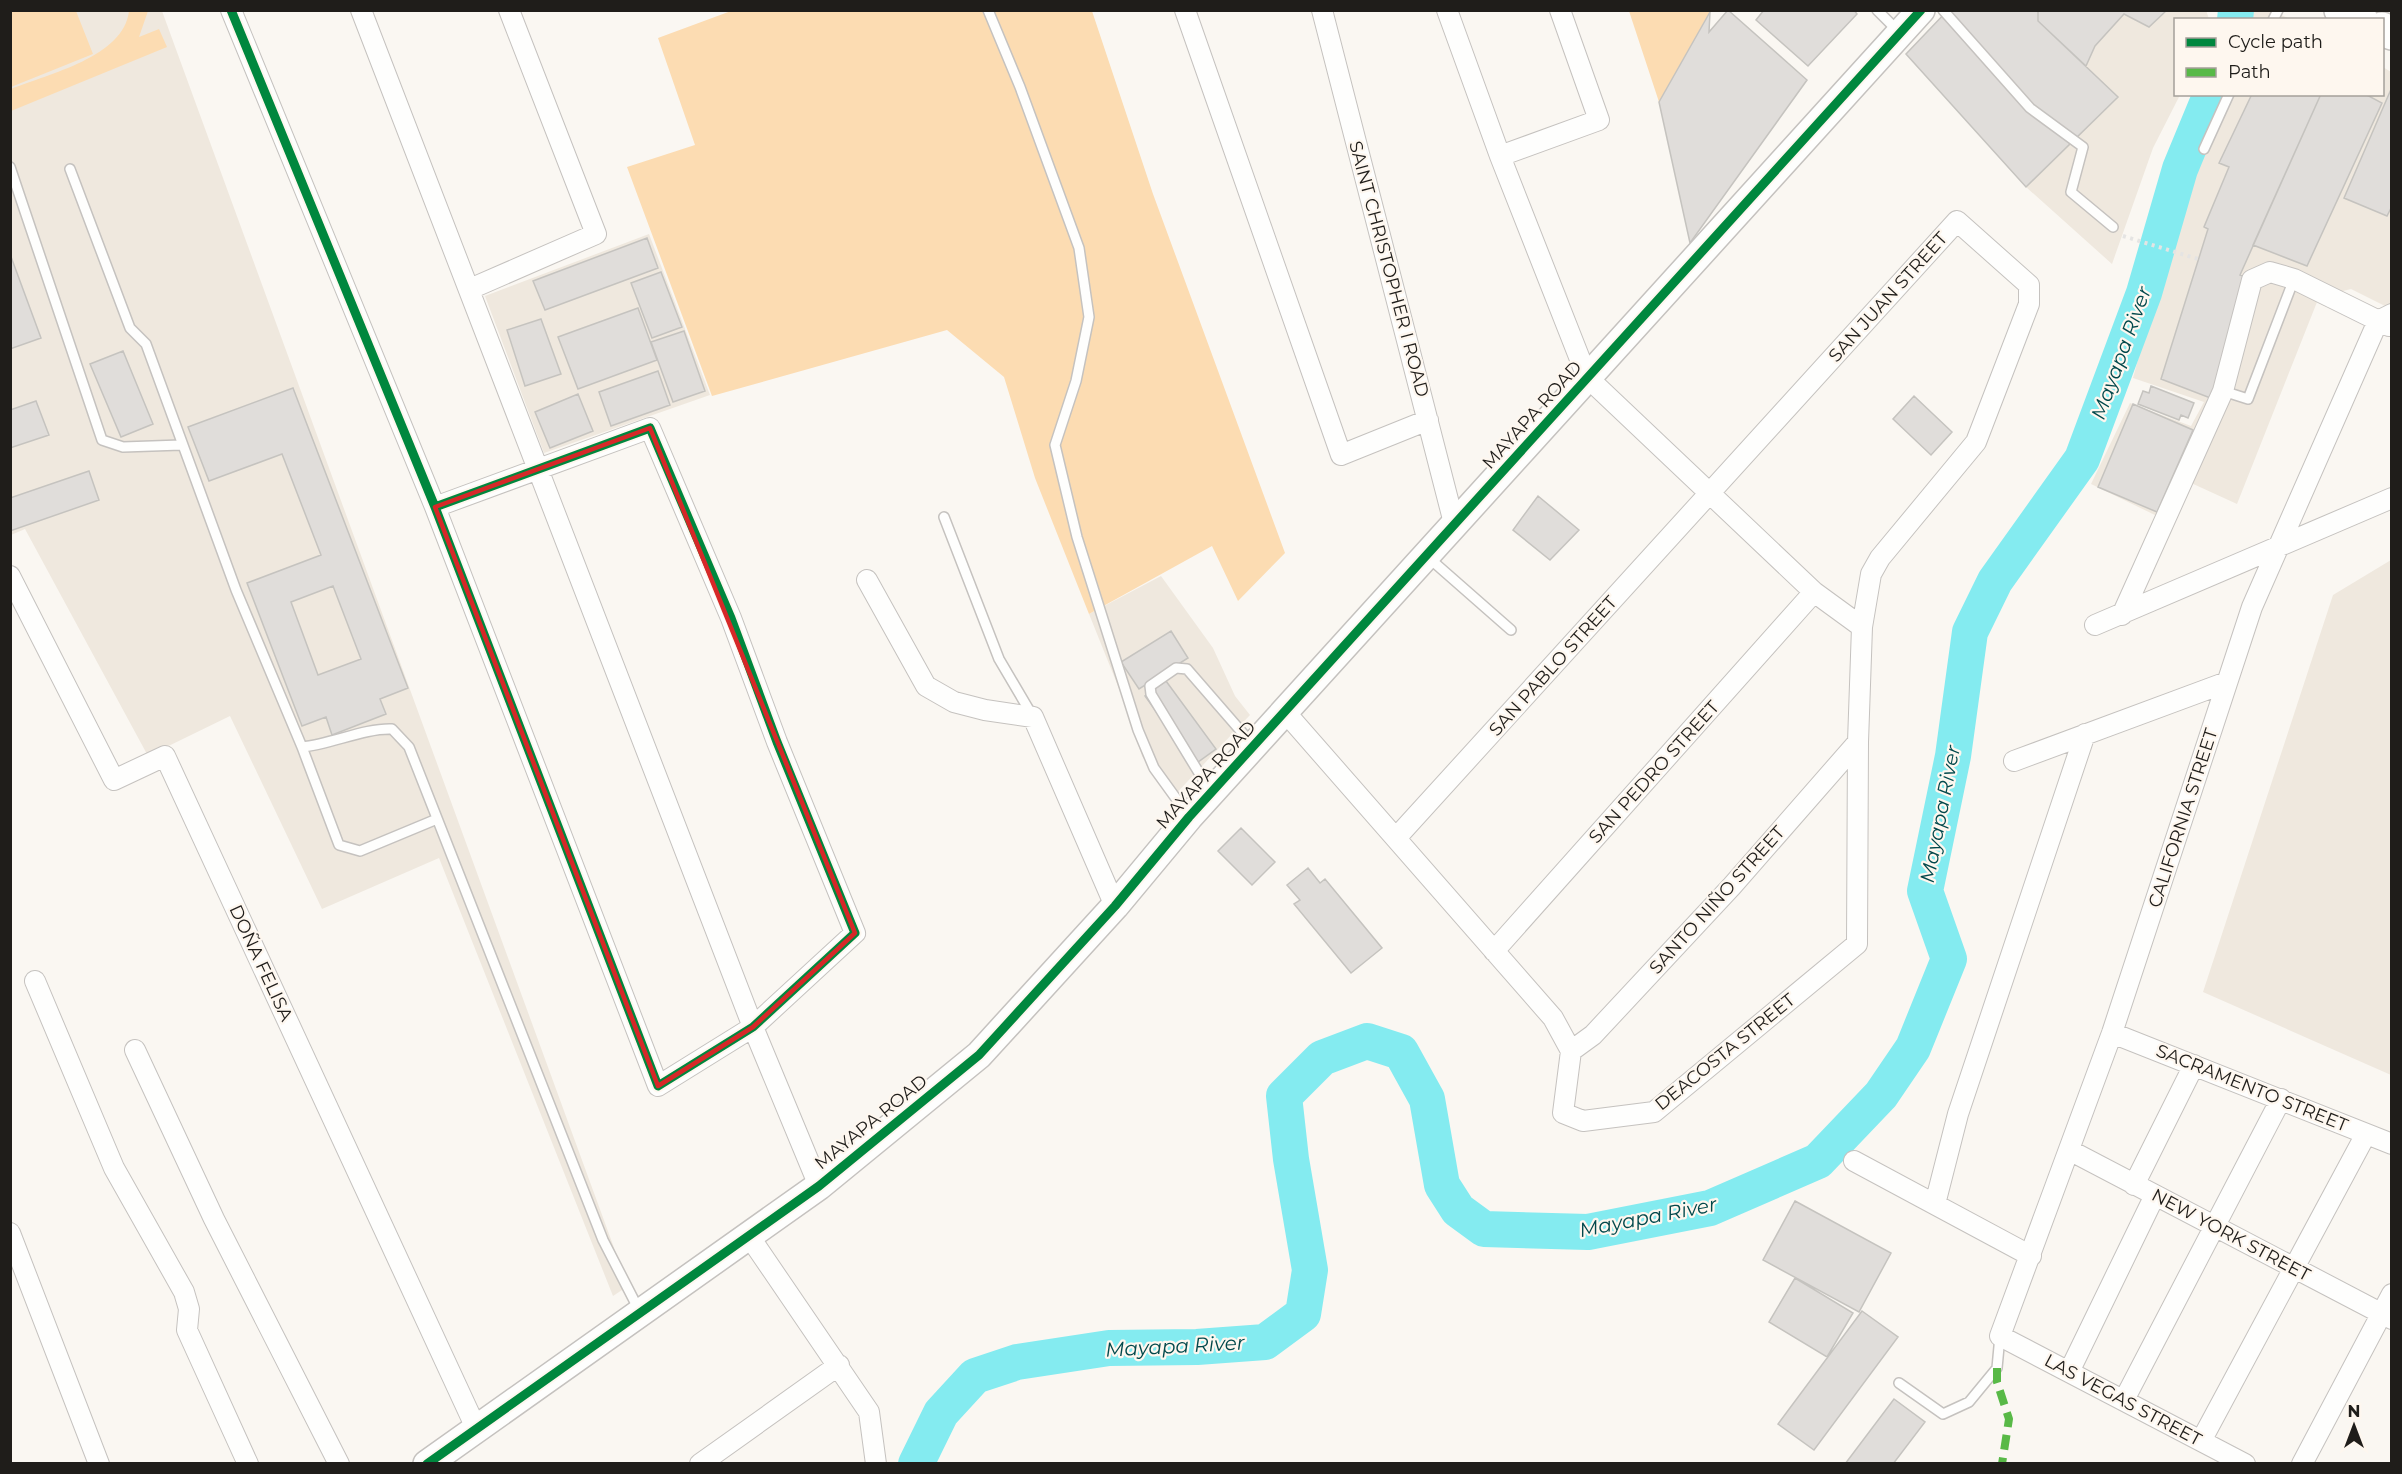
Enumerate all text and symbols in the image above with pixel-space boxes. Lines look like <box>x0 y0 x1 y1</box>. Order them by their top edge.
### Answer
legend <box>2174 18 2384 96</box>
text: Cycle path <box>2228 31 2323 53</box>
text: Path <box>2228 61 2271 83</box>
street label: SAINT CHRISTOPHER I ROAD <box>1344 139 1434 399</box>
street label: SAN JUAN STREET <box>1824 227 1953 367</box>
water label: Mayapa River <box>2086 282 2156 423</box>
street label: MAYAPA ROAD <box>1478 356 1586 474</box>
street label: SAN PABLO STREET <box>1484 591 1622 741</box>
street label: SAN PEDRO STREET <box>1584 696 1724 848</box>
street label: MAYAPA ROAD <box>1152 716 1260 834</box>
street label: CALIFORNIA STREET <box>2144 725 2223 910</box>
water label: Mayapa River <box>1915 742 1965 885</box>
street label: SANTO NIÑO STREET <box>1645 821 1790 979</box>
street label: DOÑA FELISA <box>224 901 298 1025</box>
street label: DEACOSTA STREET <box>1651 988 1800 1115</box>
street label: SACRAMENTO STREET <box>2153 1039 2352 1137</box>
street label: MAYAPA ROAD <box>810 1070 932 1174</box>
street label: NEW YORK STREET <box>2148 1184 2315 1286</box>
water label: Mayapa River <box>1577 1192 1720 1242</box>
water label: Mayapa River <box>1105 1330 1246 1362</box>
street label: LAS VEGAS STREET <box>2041 1349 2206 1451</box>
north arrow <box>2324 1396 2384 1456</box>
text: N <box>2348 1402 2360 1421</box>

